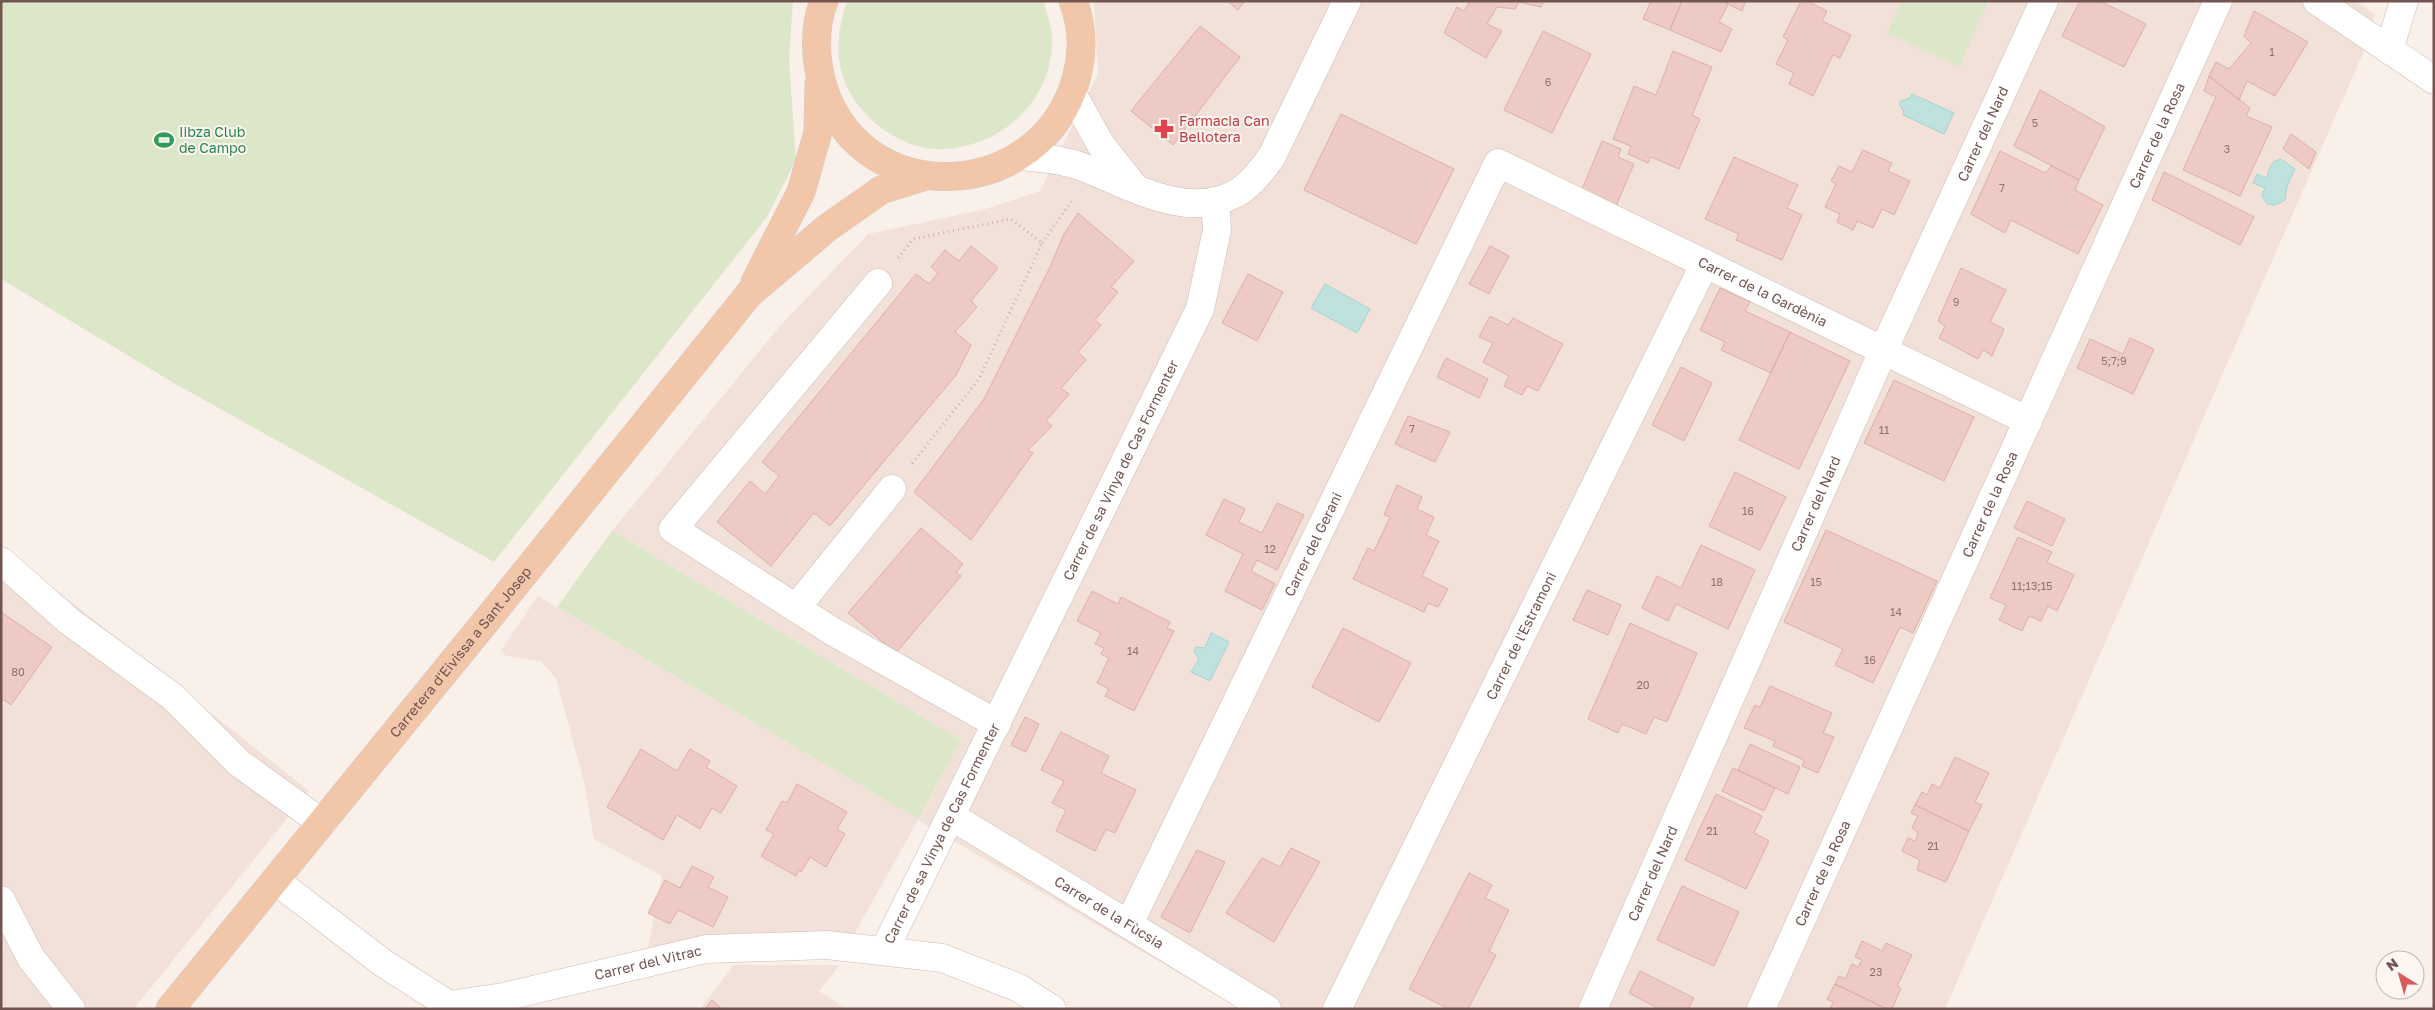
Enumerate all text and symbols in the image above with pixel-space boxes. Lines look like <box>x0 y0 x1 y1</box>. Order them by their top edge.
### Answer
house number: 1 <box>2269 45 2275 58</box>
house number: 6 <box>1545 75 1552 88</box>
street label: Carrer de la Rosa <box>2125 80 2188 191</box>
street label: Carrer del Nard <box>1953 84 2012 184</box>
place label: Farmacia Can Bellotera <box>1179 112 1270 145</box>
house number: 5 <box>2032 116 2038 129</box>
pharmacy icon: Farmacia Can Bellotera <box>1153 118 1175 140</box>
place label: Iibza Club de Campo <box>179 123 246 156</box>
sports icon: Iibza Club de Campo <box>153 129 175 151</box>
house number: 3 <box>2224 142 2230 155</box>
house number: 7 <box>1999 181 2005 194</box>
street label: Carrer de la Gardènia <box>1695 253 1830 330</box>
house number: 9 <box>1953 295 1959 308</box>
house number: 5;7;9 <box>2101 354 2127 367</box>
street label: Carrer de sa Vinya de Cas Formenter <box>1059 356 1182 583</box>
house number: 7 <box>1409 422 1415 435</box>
house number: 11 <box>1879 423 1889 436</box>
street label: Carrer de la Rosa <box>1958 449 2021 560</box>
street label: Carrer del Nard <box>1787 453 1844 554</box>
street label: Carrer del Gerani <box>1280 489 1345 599</box>
house number: 16 <box>1742 504 1754 517</box>
house number: 12 <box>1264 542 1276 555</box>
street label: Carretera d'Eivissa a Sant Josep <box>386 563 534 741</box>
street label: Carrer de l'Estramoni <box>1482 569 1559 703</box>
house number: 18 <box>1711 575 1723 588</box>
house number: 15 <box>1810 575 1822 588</box>
house number: 11;13;15 <box>2012 579 2052 592</box>
house number: 14 <box>1890 605 1902 618</box>
house number: 14 <box>1127 644 1139 657</box>
house number: 16 <box>1864 653 1876 666</box>
house number: 80 <box>11 665 25 678</box>
house number: 20 <box>1636 678 1650 691</box>
street label: Carrer de sa Vinya de Cas Formenter <box>880 720 1003 946</box>
street label: Carrer de la Rosa <box>1791 817 1853 929</box>
street label: Carrer del Nard <box>1624 823 1681 924</box>
house number: 21 <box>1706 824 1718 837</box>
house number: 21 <box>1927 839 1939 852</box>
street label: Carrer de la Fùcsia <box>1051 872 1167 952</box>
street label: Carrer del Vitrac <box>593 941 704 983</box>
north arrow <box>2375 950 2425 1000</box>
text: N <box>2383 954 2401 974</box>
house number: 23 <box>1870 965 1882 978</box>

